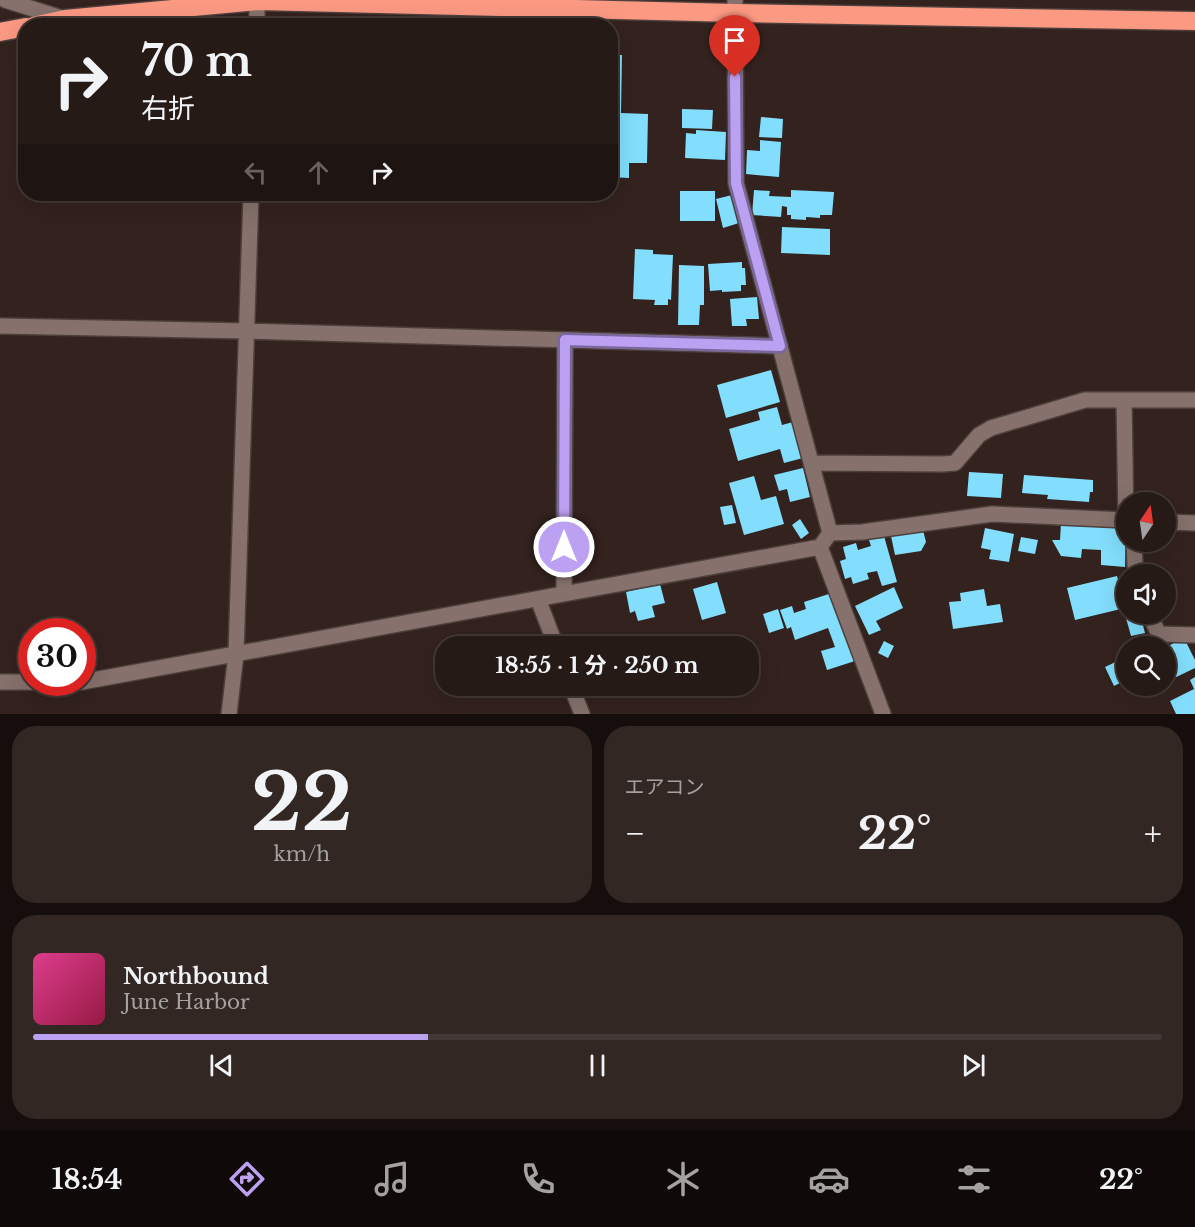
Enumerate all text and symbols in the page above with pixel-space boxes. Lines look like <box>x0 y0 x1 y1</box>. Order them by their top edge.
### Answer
pin <box>709 15 760 77</box>
icon: arrive <box>718 24 751 57</box>
text: 70 m <box>141 35 252 87</box>
icon: right <box>42 42 120 120</box>
text: 右折 <box>141 92 195 125</box>
icon: left <box>239 156 272 189</box>
icon: ahead <box>302 156 335 189</box>
icon: right <box>365 156 398 189</box>
north arrow <box>1116 492 1176 552</box>
map controls <box>1116 492 1176 696</box>
position arrow <box>532 515 596 579</box>
button: sound <box>1116 564 1176 624</box>
speed limit sign: 30 <box>18 618 96 696</box>
button: search <box>1116 636 1176 696</box>
text: 18:55 · 1 分 · 250 m <box>495 652 699 679</box>
text: 22 <box>251 754 353 851</box>
text: エアコン <box>625 775 705 799</box>
text: 22° <box>858 805 931 861</box>
text: − <box>625 813 645 854</box>
text: + <box>1144 813 1162 854</box>
text: km/h <box>273 842 330 866</box>
text: Northbound <box>123 963 269 990</box>
text: June Harbor <box>123 990 250 1014</box>
icon: previous <box>205 1049 238 1082</box>
icon: pause <box>581 1049 614 1082</box>
icon: next <box>957 1049 990 1082</box>
icon: directions <box>226 1158 268 1200</box>
icon: music <box>371 1158 413 1200</box>
icon: phone <box>517 1158 559 1200</box>
icon: climate <box>662 1158 704 1200</box>
icon: car <box>808 1158 850 1200</box>
icon: filters <box>953 1158 995 1200</box>
text: 18:54 <box>52 1163 122 1196</box>
text: 22° <box>1099 1163 1143 1196</box>

